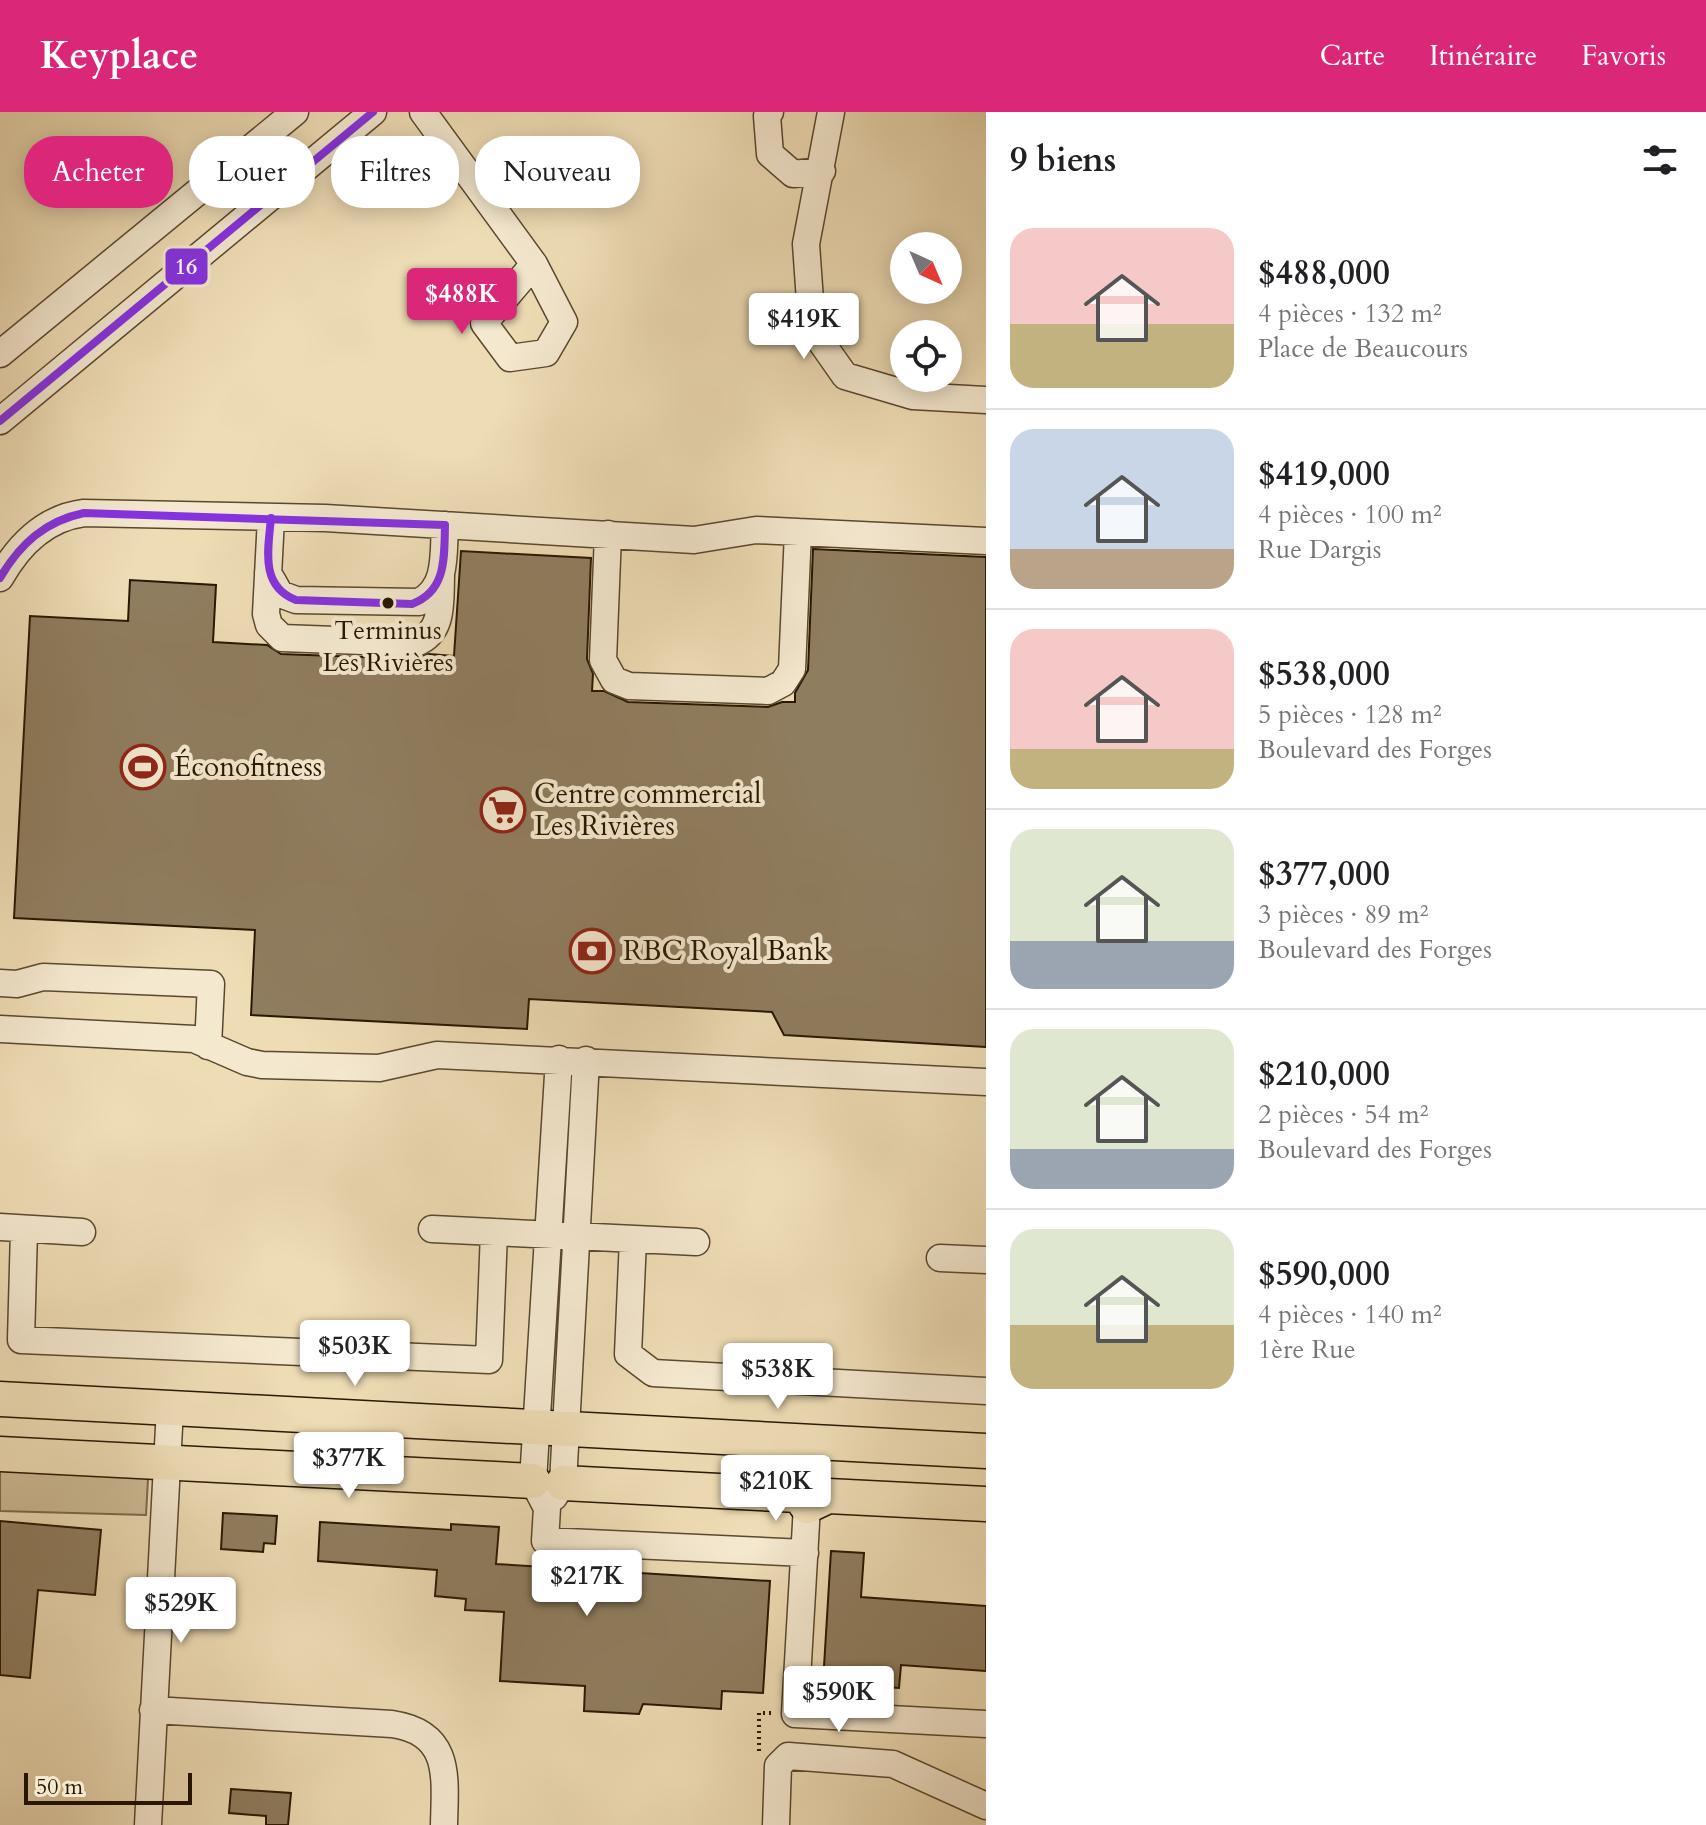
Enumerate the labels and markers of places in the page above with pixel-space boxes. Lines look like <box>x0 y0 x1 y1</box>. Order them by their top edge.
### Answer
pin: $488K <box>406 268 518 336</box>
pin: $419K <box>748 293 860 361</box>
marker: Terminus Les Rivières <box>380 595 396 611</box>
place label: Terminus Les Rivières <box>323 613 453 680</box>
sports icon: Éconofitness <box>119 743 167 791</box>
place label: Éconofitness <box>174 748 322 786</box>
place label: Centre commercial Les Rivières <box>534 775 761 845</box>
supermarket icon: Centre commercial Les Rivières <box>479 786 527 834</box>
bank icon: RBC Royal Bank <box>568 927 616 975</box>
place label: RBC Royal Bank <box>623 932 828 970</box>
pin: $503K <box>299 1320 411 1388</box>
pin: $538K <box>722 1343 834 1411</box>
pin: $377K <box>293 1432 405 1500</box>
pin: $210K <box>720 1455 832 1523</box>
pin: $217K <box>531 1550 643 1618</box>
pin: $529K <box>125 1577 237 1645</box>
pin: $590K <box>783 1666 895 1734</box>

